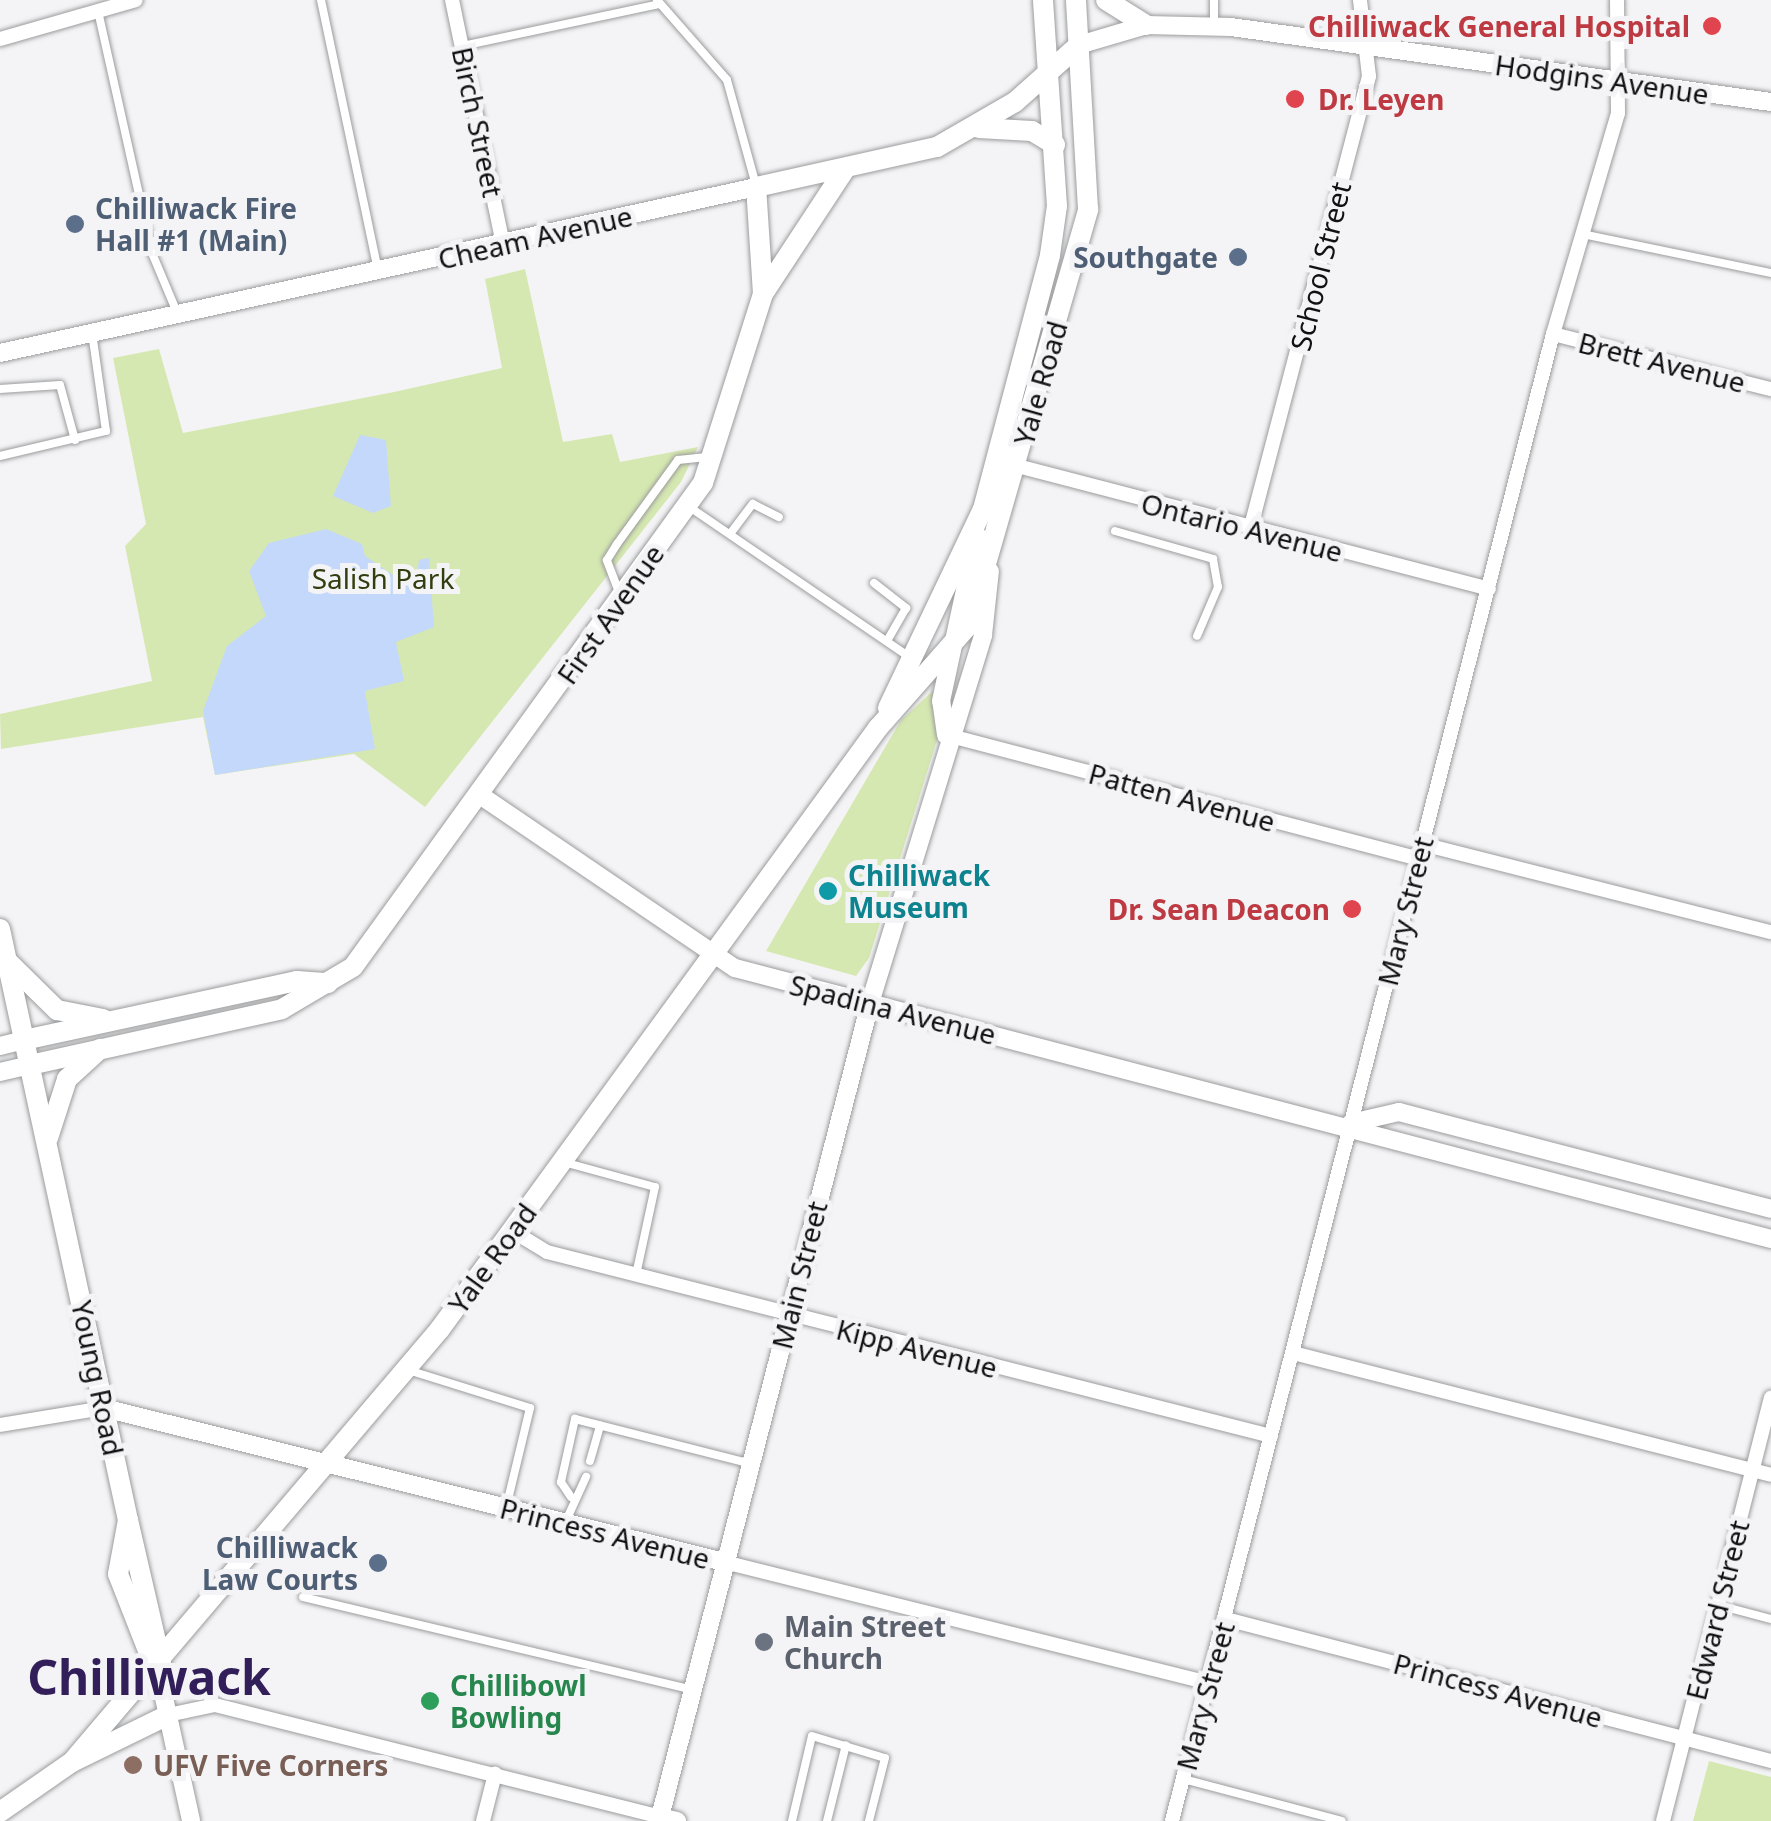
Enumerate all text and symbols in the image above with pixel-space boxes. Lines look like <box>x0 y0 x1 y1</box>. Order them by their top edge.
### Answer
place label: Chilliwack General Hospital <box>1308 9 1690 43</box>
marker: Chilliwack General Hospital <box>1699 13 1725 39</box>
street label: Birch Street <box>446 44 510 200</box>
street label: Hodgins Avenue <box>1493 47 1711 111</box>
place label: Dr. Leyen <box>1318 82 1444 116</box>
marker: Dr. Leyen <box>1282 86 1308 112</box>
street label: School Street <box>1283 178 1357 354</box>
place label: Chilliwack Fire Hall #1 (Main) <box>95 191 297 257</box>
street label: Cheam Avenue <box>435 198 635 276</box>
marker: Chilliwack Fire Hall #1 (Main) <box>64 213 86 235</box>
place label: Southgate <box>1073 240 1218 274</box>
marker: Southgate <box>1227 246 1249 268</box>
street label: Yale Road <box>1006 317 1074 449</box>
street label: Brett Avenue <box>1575 325 1749 399</box>
street label: Ontario Avenue <box>1138 486 1346 568</box>
street label: First Avenue <box>550 538 670 690</box>
park label: Salish Park <box>312 561 454 595</box>
street label: Patten Avenue <box>1085 756 1279 838</box>
street label: Mary Street <box>1370 833 1440 989</box>
place label: Chilliwack Museum <box>848 858 990 924</box>
marker: Chilliwack Museum <box>817 880 839 902</box>
place label: Dr. Sean Deacon <box>1108 892 1330 926</box>
marker: Dr. Sean Deacon <box>1339 896 1365 922</box>
street label: Spadina Avenue <box>786 967 1000 1051</box>
street label: Yale Road <box>441 1196 543 1320</box>
street label: Main Street <box>764 1198 834 1352</box>
street label: Young Road <box>65 1297 131 1459</box>
street label: Kipp Avenue <box>833 1312 1001 1384</box>
street label: Princess Avenue <box>497 1491 713 1575</box>
street label: Edward Street <box>1678 1517 1756 1703</box>
place label: Chilliwack Law Courts <box>202 1530 358 1596</box>
marker: Chilliwack Law Courts <box>367 1552 389 1574</box>
place label: Main Street Church <box>784 1609 946 1675</box>
street label: Mary Street <box>1169 1618 1241 1774</box>
marker: Main Street Church <box>753 1631 775 1653</box>
street label: Princess Avenue <box>1390 1646 1606 1734</box>
district label: Chilliwack <box>27 1648 271 1706</box>
place label: Chillibowl Bowling <box>450 1668 587 1734</box>
marker: Chillibowl Bowling <box>419 1690 441 1712</box>
place label: UFV Five Corners <box>153 1748 388 1782</box>
marker: UFV Five Corners <box>122 1754 144 1776</box>

